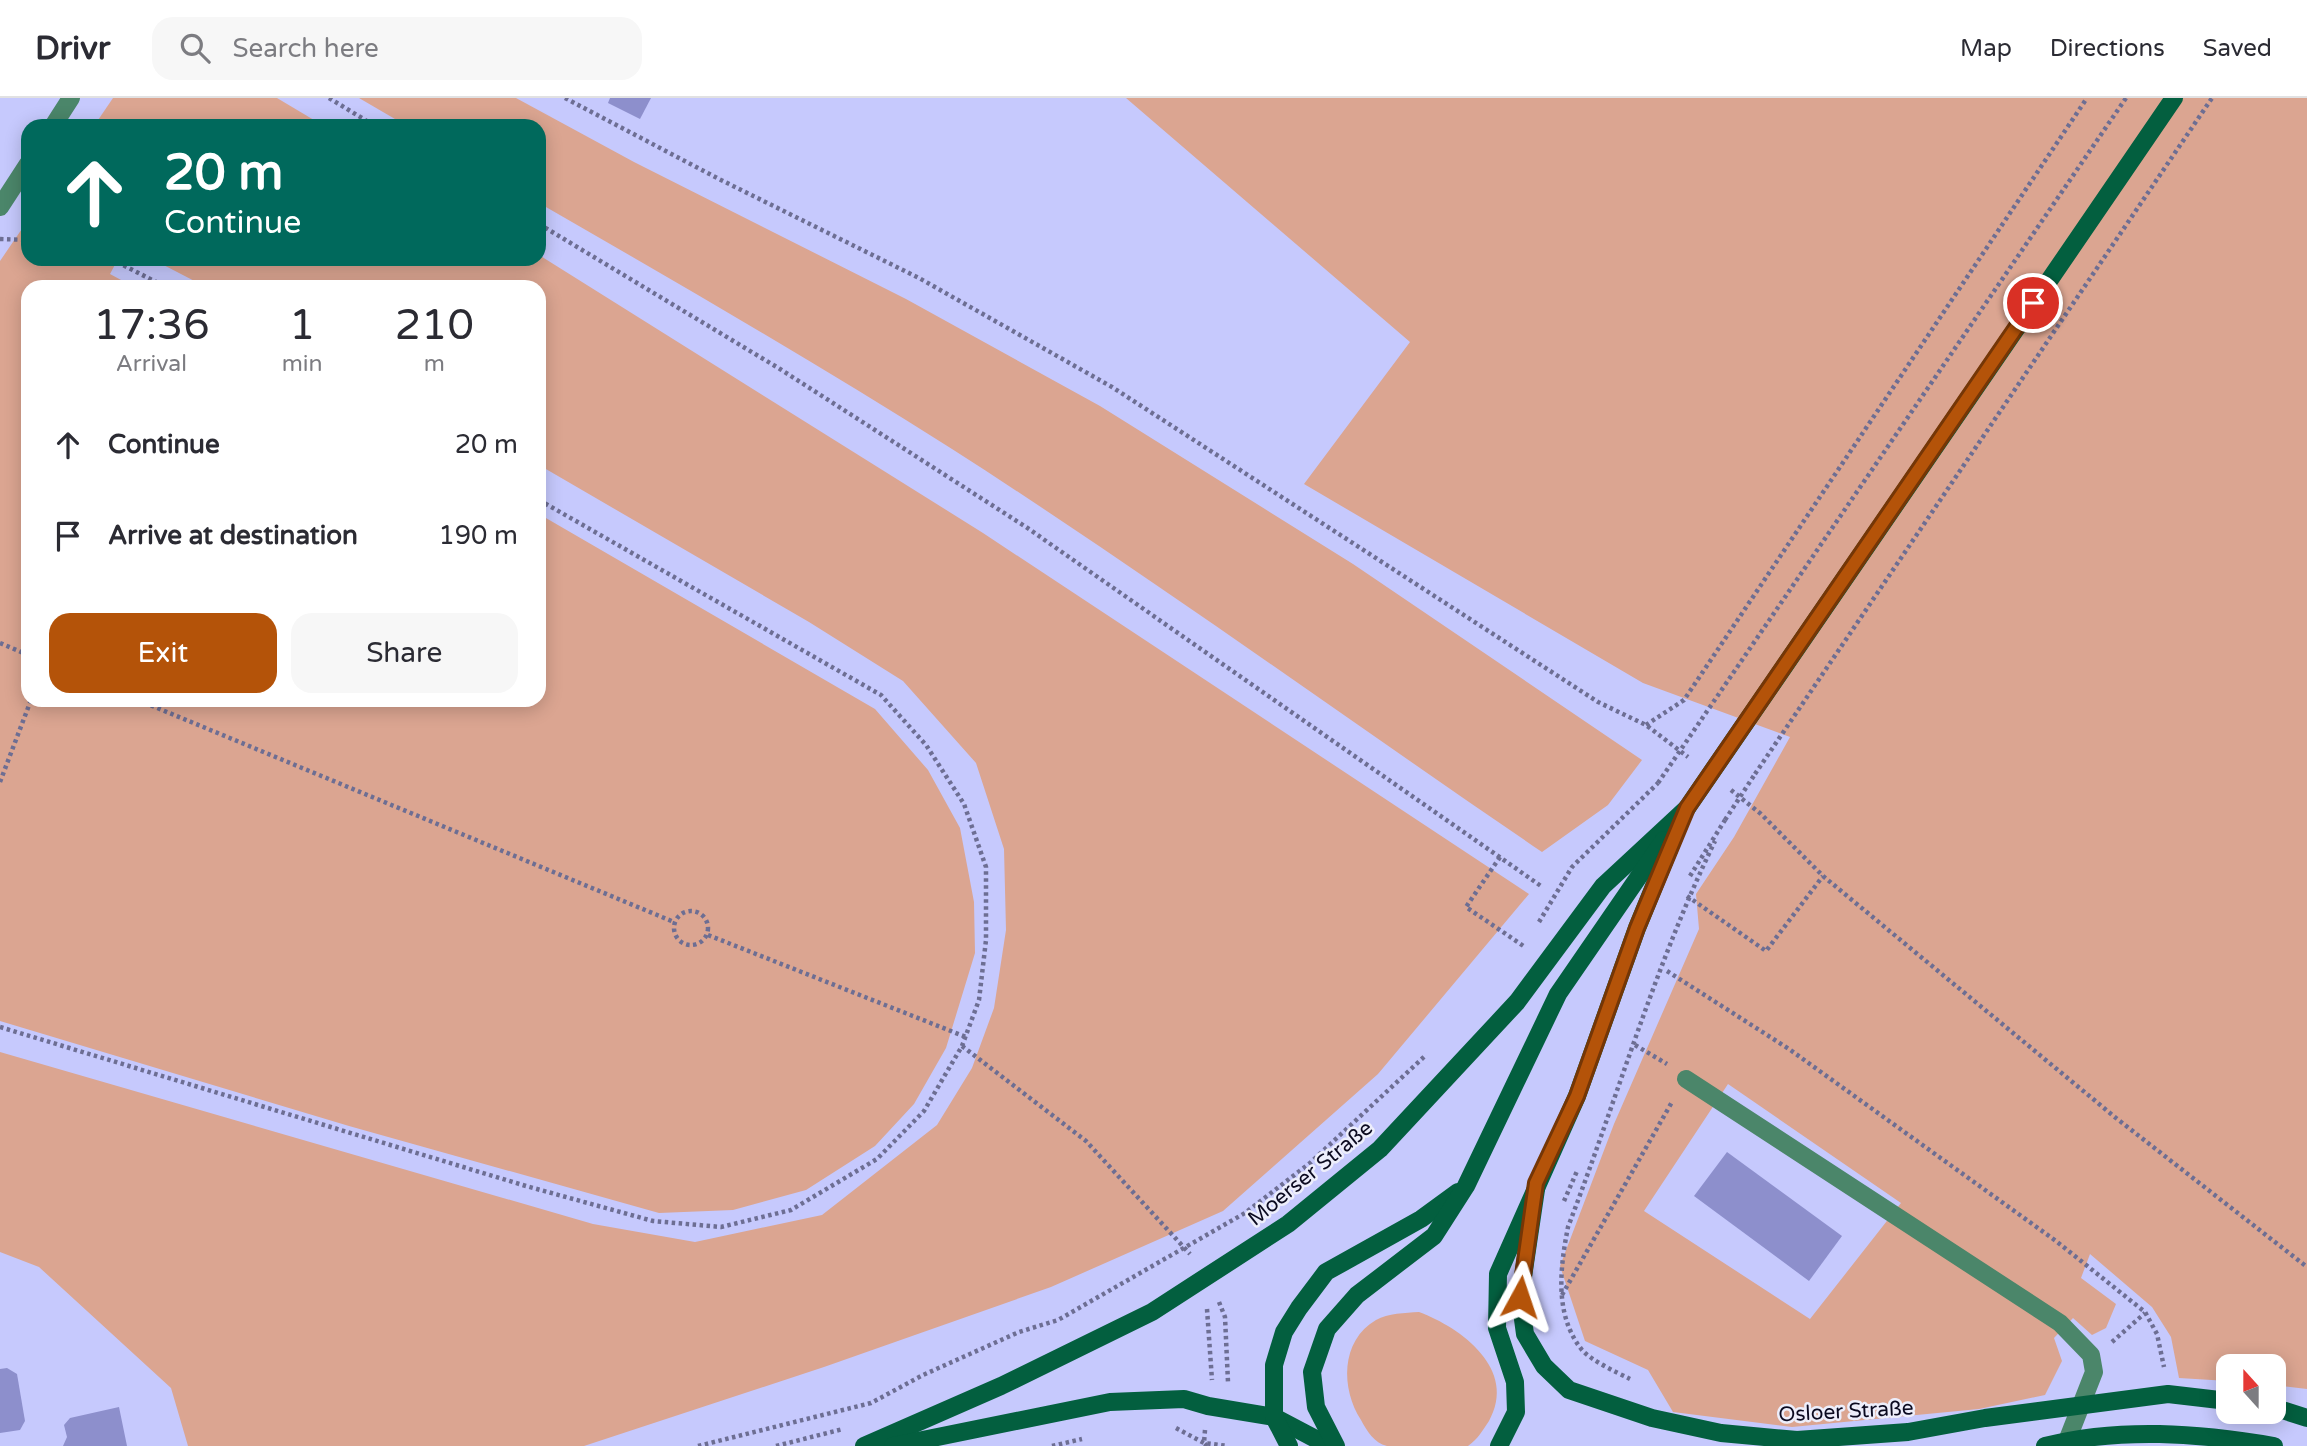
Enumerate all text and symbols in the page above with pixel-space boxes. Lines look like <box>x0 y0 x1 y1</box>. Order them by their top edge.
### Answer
search box <box>152 17 642 80</box>
text: Drivr <box>35 29 110 68</box>
icon: search <box>176 29 214 67</box>
text: Search here <box>232 33 379 64</box>
text: Map <box>1960 34 2012 63</box>
text: Directions <box>2050 34 2165 63</box>
text: Saved <box>2203 34 2272 63</box>
text: 20 m <box>164 144 283 203</box>
icon: ahead <box>49 147 140 238</box>
text: Continue <box>164 204 301 242</box>
pin <box>2003 273 2063 333</box>
icon: arrive <box>2014 284 2052 322</box>
text: 17:36 <box>93 300 210 351</box>
text: 1 <box>289 300 315 351</box>
text: 210 <box>395 300 474 351</box>
text: Arrival <box>116 350 187 378</box>
text: min <box>282 350 323 378</box>
text: m <box>424 350 445 378</box>
icon: ahead <box>49 426 87 464</box>
text: Continue <box>108 429 220 460</box>
text: 20 m <box>455 429 518 460</box>
icon: arrive <box>49 517 87 555</box>
text: Arrive at destination <box>108 520 358 551</box>
text: 190 m <box>438 520 518 551</box>
button: Exit <box>49 613 277 693</box>
button: Share <box>291 613 518 693</box>
street label: Moerser Straße <box>1243 1115 1378 1231</box>
position arrow <box>1483 1260 1557 1334</box>
north arrow <box>2216 1354 2286 1424</box>
map controls <box>2216 1354 2286 1424</box>
street label: Osloer Straße <box>1778 1395 1914 1428</box>

